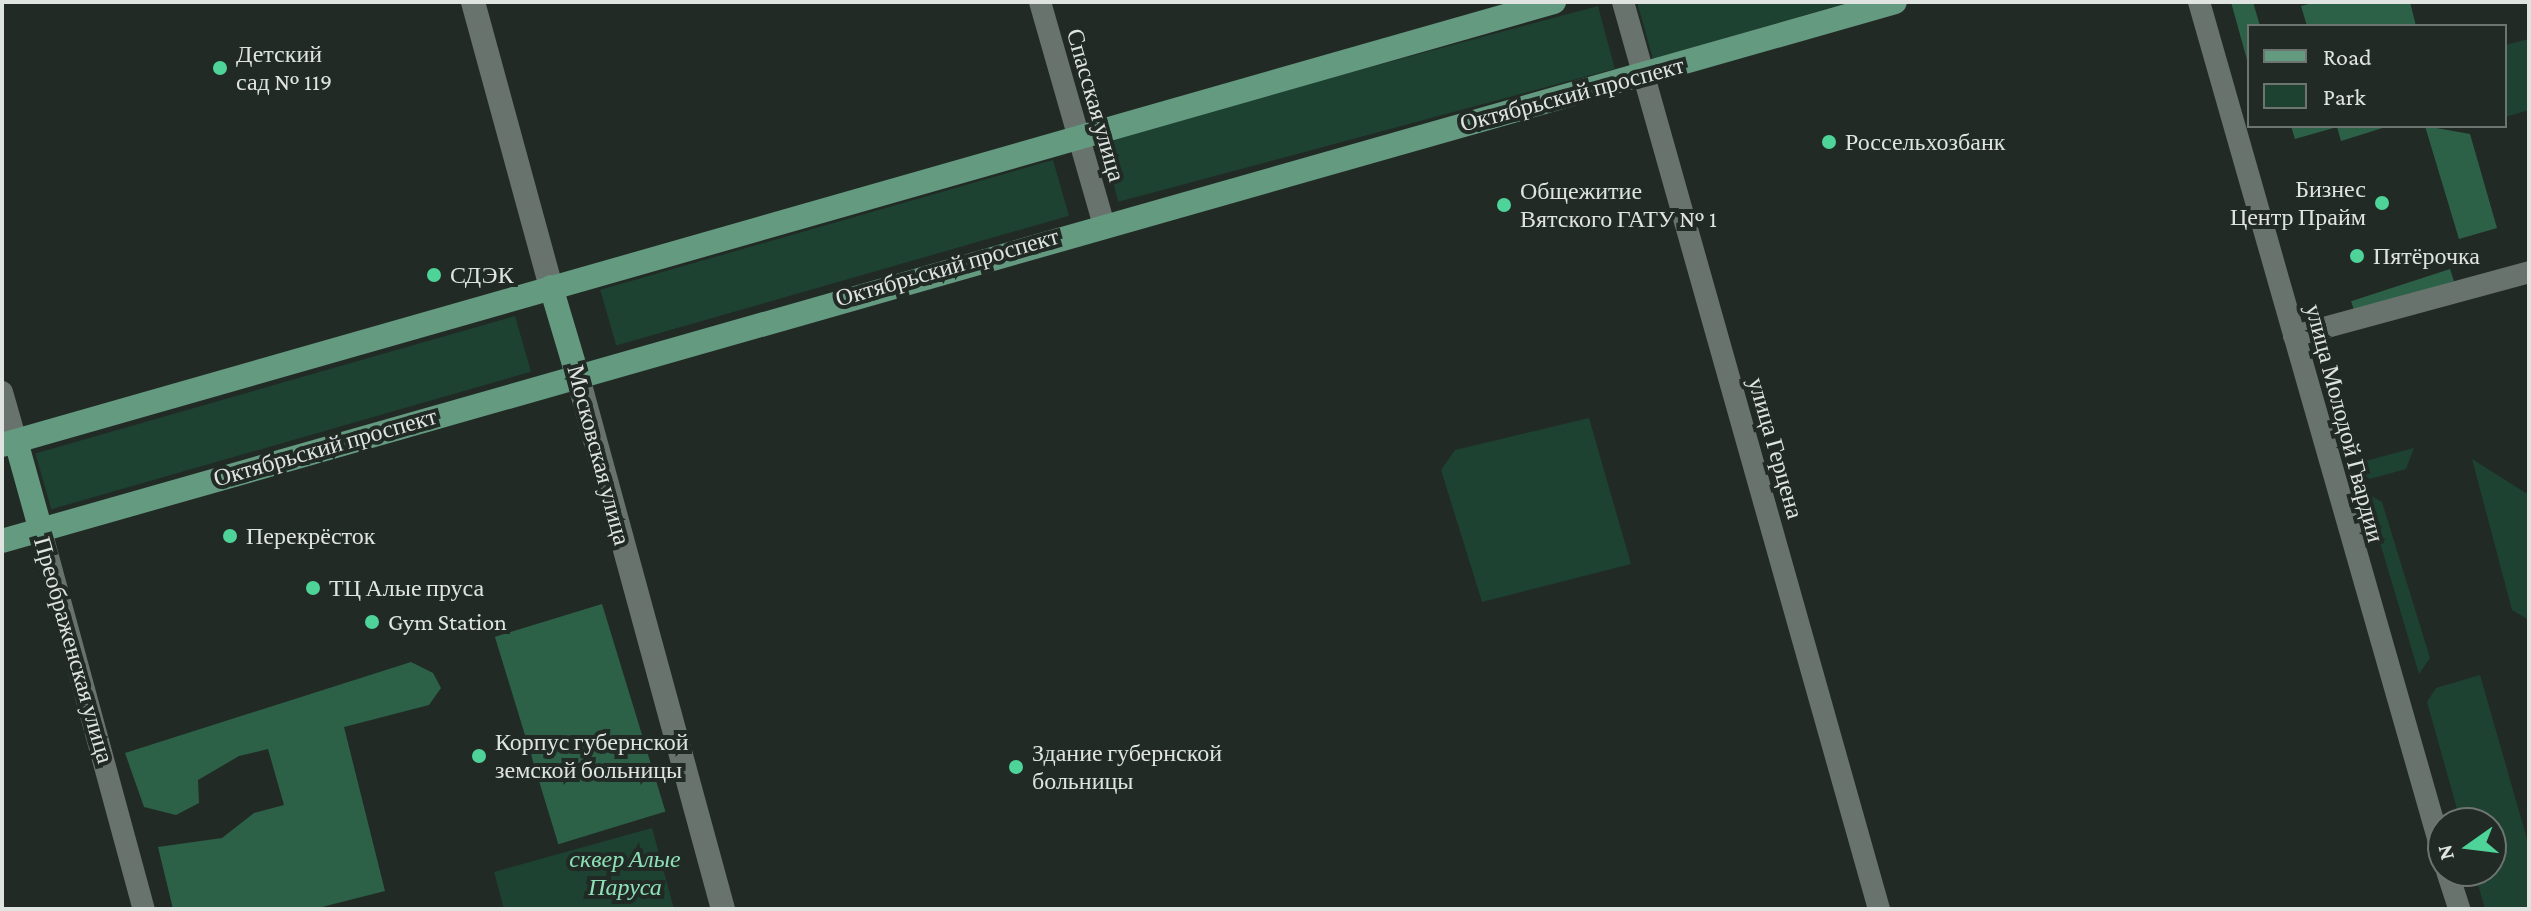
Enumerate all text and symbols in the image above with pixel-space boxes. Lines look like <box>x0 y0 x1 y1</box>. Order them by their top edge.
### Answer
legend <box>2247 24 2507 128</box>
street label: Спасская улица <box>1060 25 1132 185</box>
place label: Детский сад № 119 <box>236 40 332 96</box>
text: Road <box>2323 43 2372 70</box>
street label: Октябрьский проспект <box>1457 50 1687 138</box>
marker: Детский сад № 119 <box>211 59 229 77</box>
text: Park <box>2323 83 2366 110</box>
place label: Россельхозбанк <box>1845 128 2005 156</box>
marker: Россельхозбанк <box>1820 133 1838 151</box>
place label: Бизнес Центр Прайм <box>2230 175 2366 231</box>
place label: Общежитие Вятского ГАТУ № 1 <box>1520 177 1717 233</box>
marker: Бизнес Центр Прайм <box>2373 194 2391 212</box>
marker: Общежитие Вятского ГАТУ № 1 <box>1495 196 1513 214</box>
street label: Октябрьский проспект <box>832 221 1062 313</box>
place label: Пятёрочка <box>2373 242 2480 270</box>
marker: Пятёрочка <box>2348 247 2366 265</box>
place label: СДЭК <box>450 261 514 289</box>
marker: СДЭК <box>425 266 443 284</box>
street label: улица Молодой Гвардии <box>2299 301 2391 545</box>
street label: Московская улица <box>561 362 637 548</box>
street label: улица Герцена <box>1742 374 1810 522</box>
street label: Октябрьский проспект <box>210 401 440 493</box>
place label: Перекрёсток <box>246 522 375 550</box>
marker: Перекрёсток <box>221 527 239 545</box>
street label: Преображенская улица <box>28 534 120 766</box>
place label: ТЦ Алые пруса <box>329 574 484 602</box>
marker: ТЦ Алые пруса <box>304 579 322 597</box>
place label: Gym Station <box>388 608 507 636</box>
marker: Gym Station <box>363 613 381 631</box>
place label: Корпус губернской земской больницы <box>495 728 689 784</box>
place label: Здание губернской больницы <box>1032 739 1222 795</box>
marker: Корпус губернской земской больницы <box>470 747 488 765</box>
marker: Здание губернской больницы <box>1007 758 1025 776</box>
north arrow <box>2427 807 2507 887</box>
text: N <box>2431 842 2459 863</box>
park label: сквер Алые Паруса <box>569 845 681 901</box>

